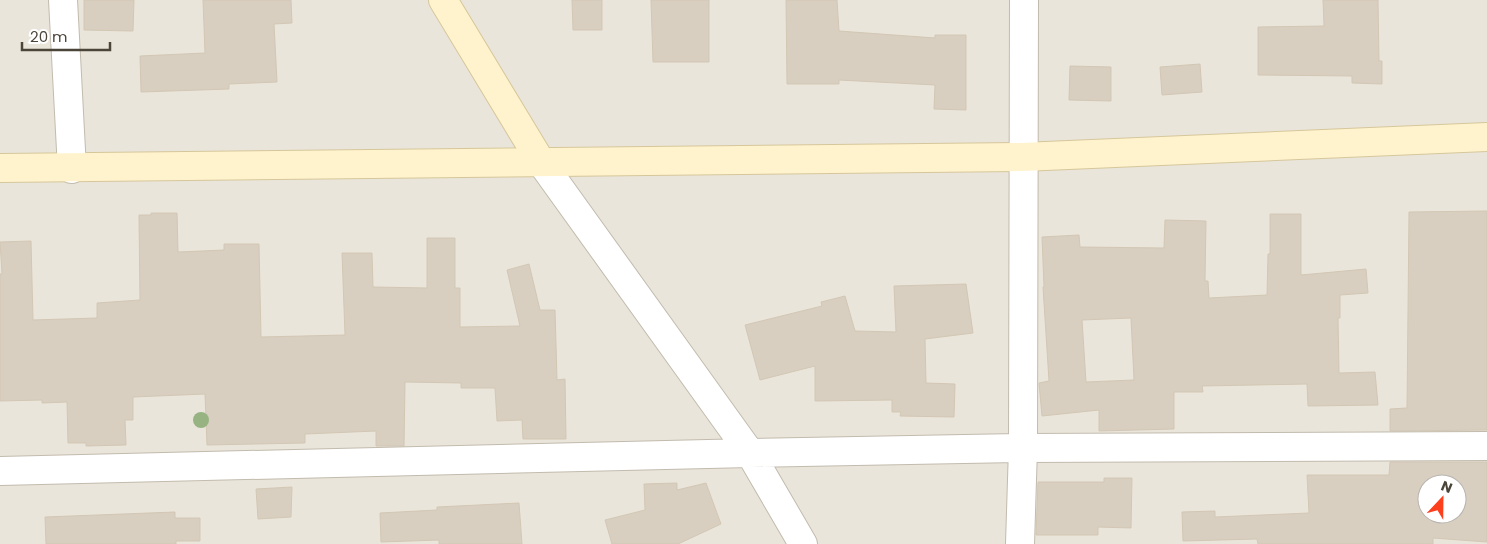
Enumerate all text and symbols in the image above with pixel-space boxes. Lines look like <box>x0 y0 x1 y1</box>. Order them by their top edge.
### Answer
scale bar <box>22 20 110 52</box>
text: 20 m <box>30 26 68 47</box>
north arrow <box>1417 474 1467 524</box>
text: N <box>1438 476 1455 498</box>

